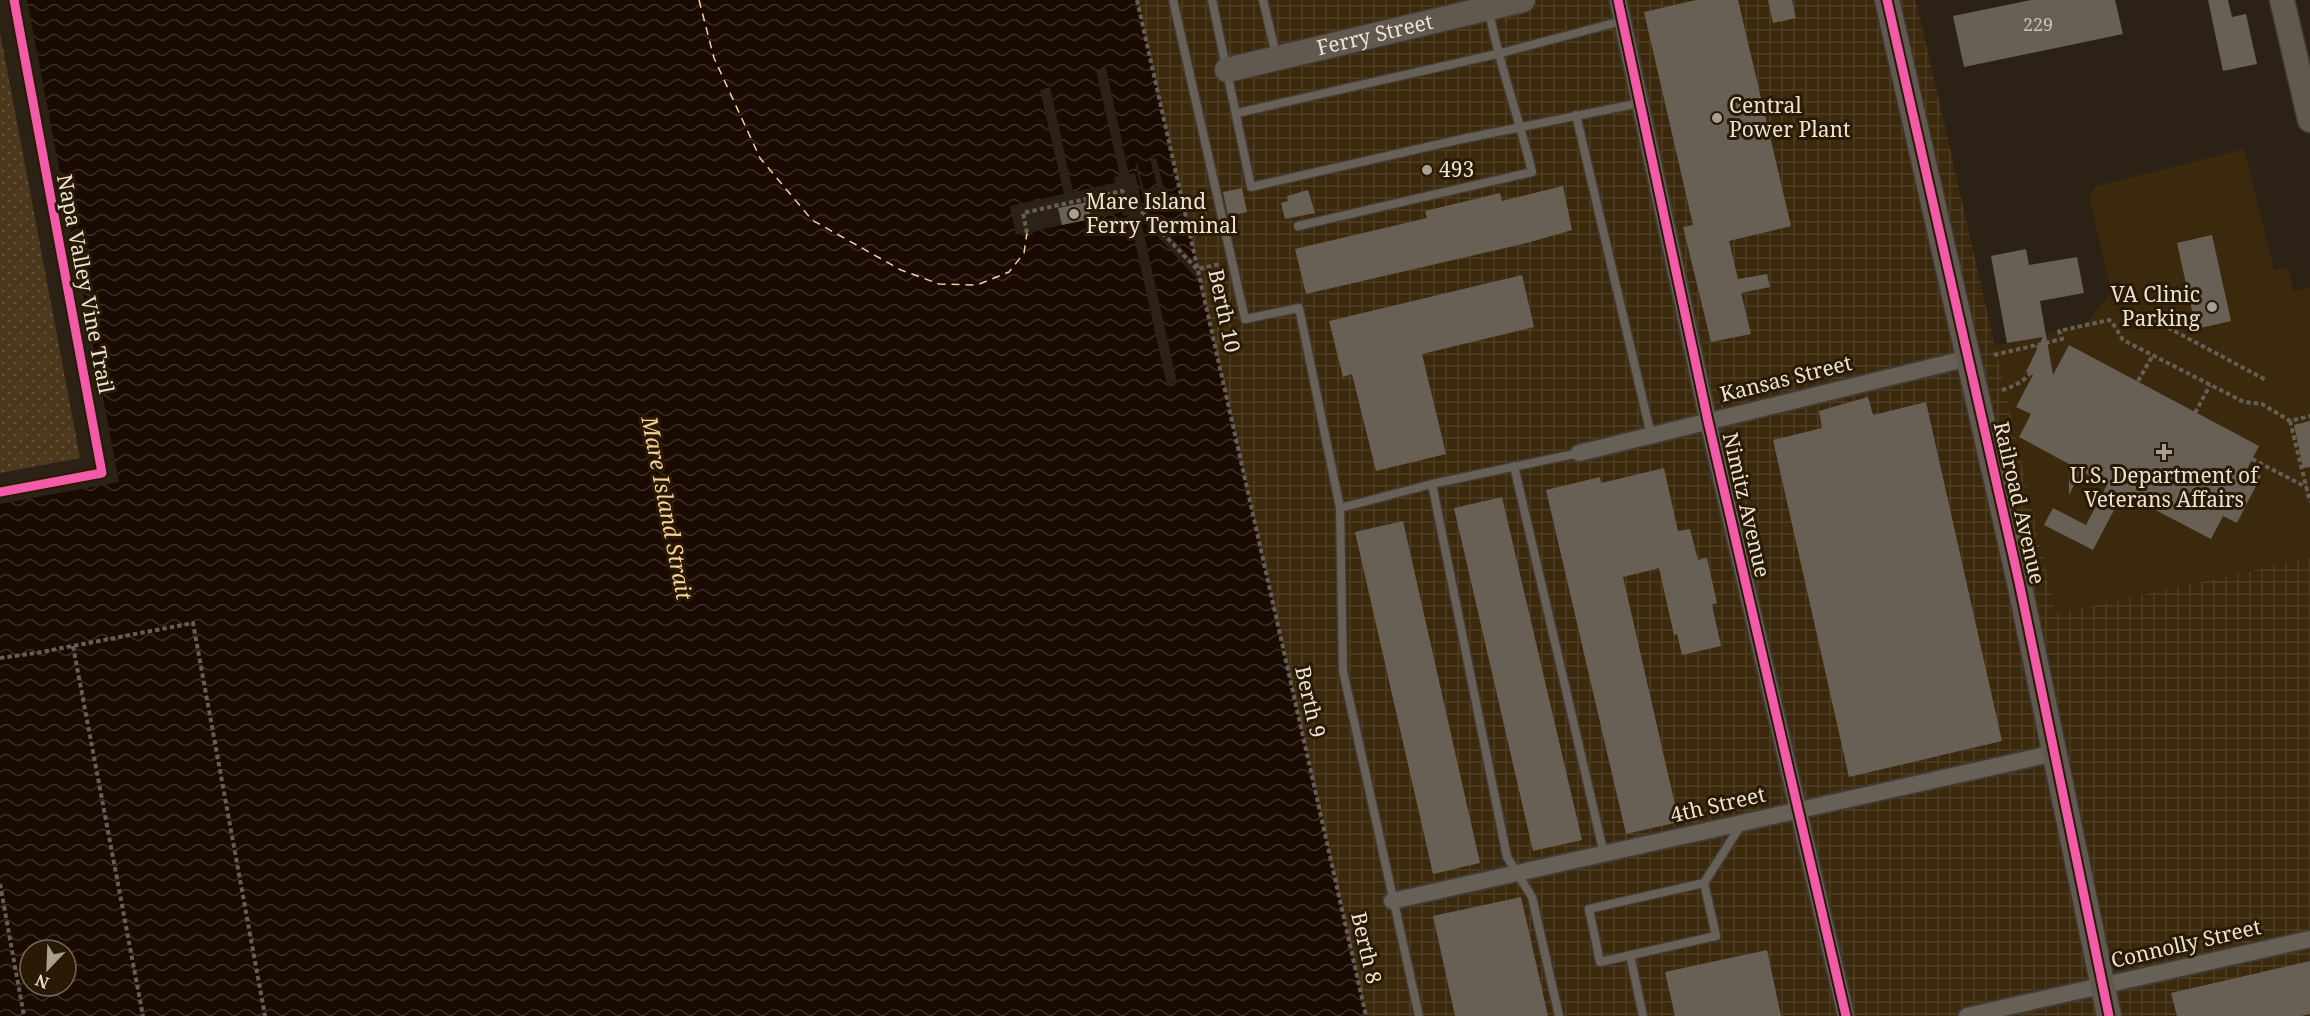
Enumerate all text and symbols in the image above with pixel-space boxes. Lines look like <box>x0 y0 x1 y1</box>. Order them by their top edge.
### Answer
street label: Ferry Street <box>1314 7 1436 61</box>
house number: 229 <box>2023 12 2053 36</box>
place label: Central Power Plant <box>1729 91 1850 143</box>
marker: Central Power Plant <box>1710 111 1724 125</box>
place label: 493 <box>1439 155 1474 183</box>
marker: 493 <box>1420 163 1434 177</box>
street label: Napa Valley Vine Trail <box>51 172 121 396</box>
place label: Mare Island Ferry Terminal <box>1086 187 1238 239</box>
marker: Mare Island Ferry Terminal <box>1067 207 1081 221</box>
street label: Berth 10 <box>1202 267 1247 355</box>
place label: VA Clinic Parking <box>2111 280 2201 332</box>
marker: VA Clinic Parking <box>2205 300 2219 314</box>
street label: Kansas Street <box>1717 348 1855 408</box>
water label: Mare Island Strait <box>635 412 701 603</box>
street label: Railroad Avenue <box>1988 419 2052 587</box>
street label: Nimitz Avenue <box>1717 430 1777 580</box>
marker: U.S. Department of Veterans Affairs <box>2155 443 2173 461</box>
place label: U.S. Department of Veterans Affairs <box>2070 461 2260 513</box>
street label: Berth 9 <box>1289 663 1333 740</box>
street label: 4th Street <box>1668 780 1768 829</box>
street label: Berth 8 <box>1345 909 1389 986</box>
street label: Connolly Street <box>2108 912 2264 974</box>
north arrow <box>18 938 78 998</box>
text: N <box>32 969 52 994</box>

